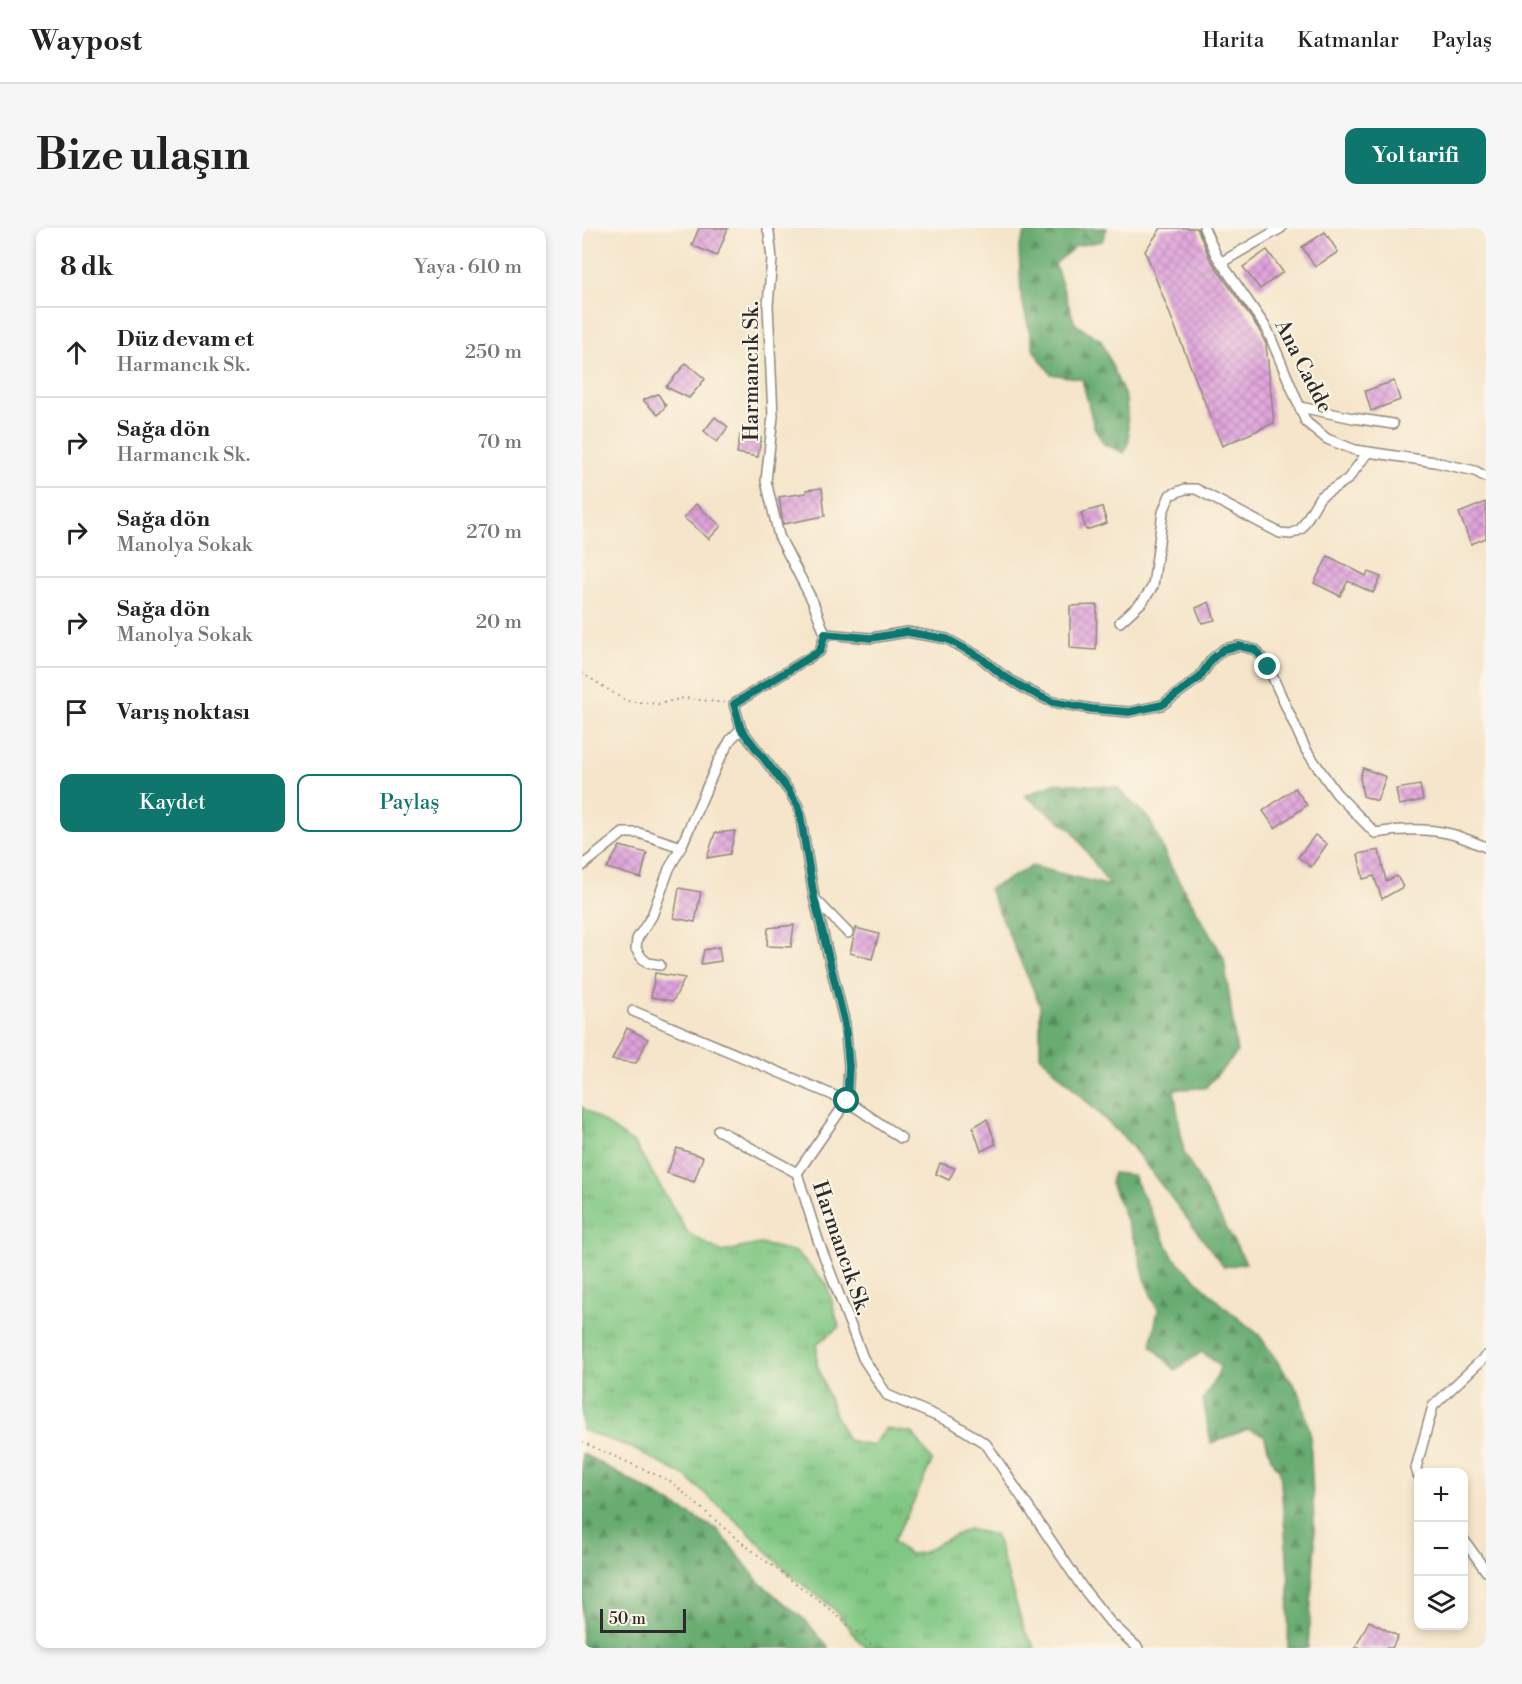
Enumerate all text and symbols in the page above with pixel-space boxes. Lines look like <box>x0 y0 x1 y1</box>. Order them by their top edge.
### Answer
text: Waypost <box>30 24 142 59</box>
text: Harita <box>1202 28 1264 54</box>
text: Katmanlar <box>1297 28 1399 54</box>
text: Paylaş <box>1432 28 1492 54</box>
button: Yol tarifi <box>1345 128 1486 184</box>
text: Bize ulaşın <box>36 130 250 183</box>
text: 8 dk <box>60 251 113 283</box>
text: Yaya · 610 m <box>414 255 522 280</box>
street label: Harmancık Sk. <box>739 301 765 441</box>
street label: Ana Cadde <box>1268 314 1338 418</box>
text: Düz devam et <box>117 326 254 353</box>
icon: ahead <box>60 336 93 369</box>
text: 250 m <box>465 340 522 365</box>
text: Harmancık Sk. <box>117 353 250 378</box>
text: Sağa dön <box>117 416 210 443</box>
icon: right <box>60 426 93 459</box>
text: 70 m <box>478 430 522 455</box>
text: Harmancık Sk. <box>117 443 250 468</box>
text: Sağa dön <box>117 506 210 533</box>
icon: right <box>60 516 93 549</box>
text: 270 m <box>466 520 522 545</box>
text: Manolya Sokak <box>117 533 252 558</box>
text: Sağa dön <box>117 596 210 623</box>
icon: right <box>60 606 93 639</box>
text: 20 m <box>476 610 522 635</box>
text: Manolya Sokak <box>117 623 252 648</box>
route end <box>1254 653 1280 679</box>
icon: arrive <box>60 696 93 729</box>
text: Varış noktası <box>117 699 250 726</box>
button: Kaydet <box>60 774 285 832</box>
button: Paylaş <box>297 774 522 832</box>
route start <box>833 1087 859 1113</box>
street label: Harmancık Sk. <box>806 1178 876 1319</box>
map controls <box>1414 1468 1468 1630</box>
button: + <box>1414 1468 1468 1522</box>
button: − <box>1414 1522 1468 1576</box>
button: layers <box>1414 1576 1468 1630</box>
scale bar <box>600 1606 686 1634</box>
text: 50 m <box>609 1609 646 1629</box>

